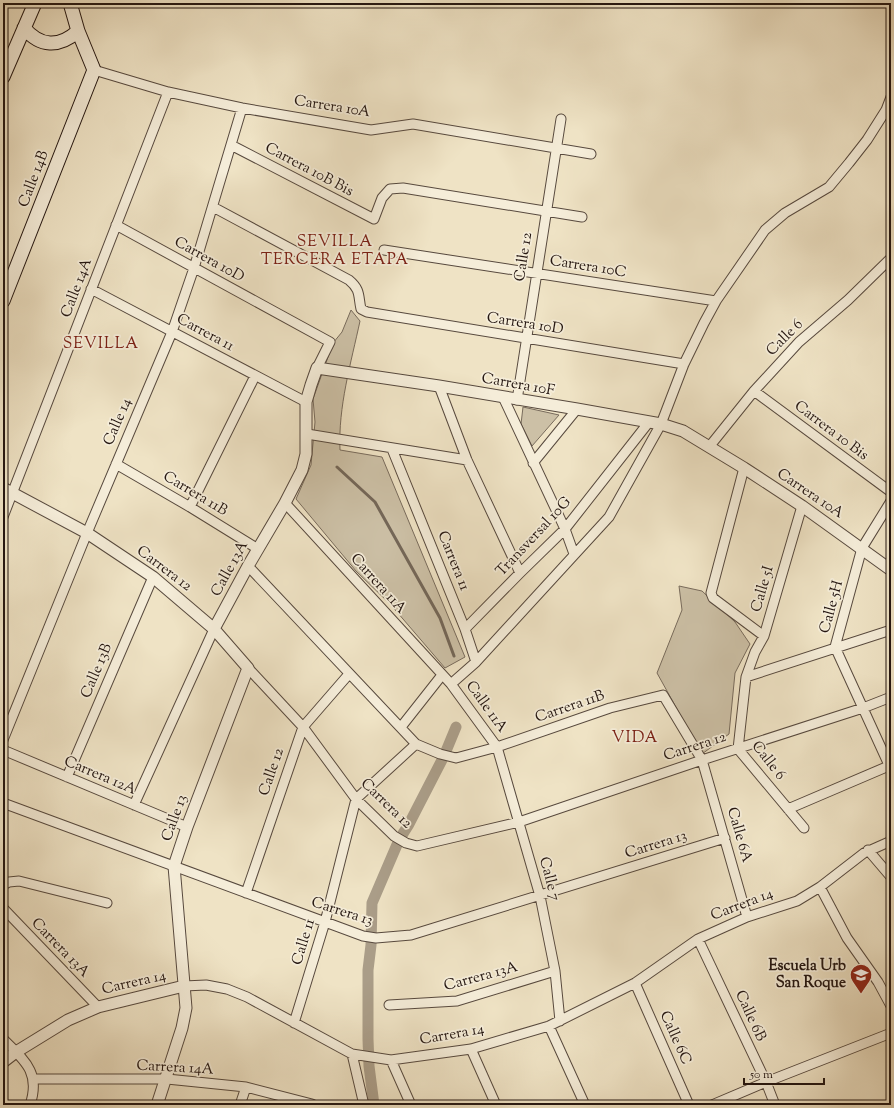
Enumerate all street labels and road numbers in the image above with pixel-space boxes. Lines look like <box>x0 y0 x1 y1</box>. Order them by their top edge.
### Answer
street label: Carrera 10A <box>292 91 372 123</box>
street label: Carrera 10B Bis <box>261 138 357 202</box>
street label: Calle 14B <box>14 147 55 210</box>
street label: Calle 12 <box>510 231 538 283</box>
street label: Carrera 10D <box>170 232 248 288</box>
street label: Carrera 10C <box>548 251 628 283</box>
street label: Calle 14A <box>56 255 98 321</box>
street label: Carrera 10D <box>485 308 565 340</box>
street label: Carrera 11 <box>172 309 238 357</box>
street label: Calle 6 <box>762 315 808 361</box>
street label: Carrera 10F <box>480 368 557 402</box>
street label: Calle 14 <box>99 395 138 449</box>
street label: Carrera 10 Bis <box>789 396 873 466</box>
street label: Carrera 10A <box>772 464 848 524</box>
street label: Carrera 11B <box>159 466 232 522</box>
street label: Transversal 10G <box>492 493 576 581</box>
street label: Carrera 11 <box>432 528 474 594</box>
street label: Calle 13A <box>206 537 254 601</box>
street label: Carrera 12 <box>132 541 196 597</box>
street label: Carrera 11A <box>345 549 411 619</box>
street label: Calle 5I <box>746 563 780 615</box>
street label: Calle 5H <box>815 578 849 636</box>
street label: Calle 13B <box>76 640 118 702</box>
street label: Calle 11A <box>460 677 512 737</box>
street label: Carrera 11B <box>532 685 608 729</box>
street label: Carrera 12 <box>661 727 729 767</box>
street label: Calle 6 <box>746 737 790 785</box>
street label: Calle 12 <box>254 745 290 799</box>
street label: Carrera 12A <box>61 751 139 801</box>
street label: Carrera 12 <box>355 774 417 834</box>
street label: Calle 13 <box>157 792 193 844</box>
street label: Calle 6A <box>721 805 757 865</box>
street label: Carrera 13 <box>622 826 690 864</box>
street label: Calle 7 <box>533 855 565 904</box>
street label: Carrera 14 <box>708 883 777 926</box>
street label: Carrera 13 <box>308 892 376 932</box>
street label: Carrera 13A <box>26 913 94 983</box>
street label: Calle 11 <box>287 916 321 968</box>
street label: Carrera 13A <box>442 957 520 997</box>
street label: Carrera 14 <box>100 965 169 1001</box>
street label: Calle 6B <box>729 987 771 1045</box>
street label: Calle 6C <box>654 1008 696 1068</box>
street label: Carrera 14 <box>418 1019 486 1051</box>
street label: Carrera 14A <box>136 1055 214 1081</box>

